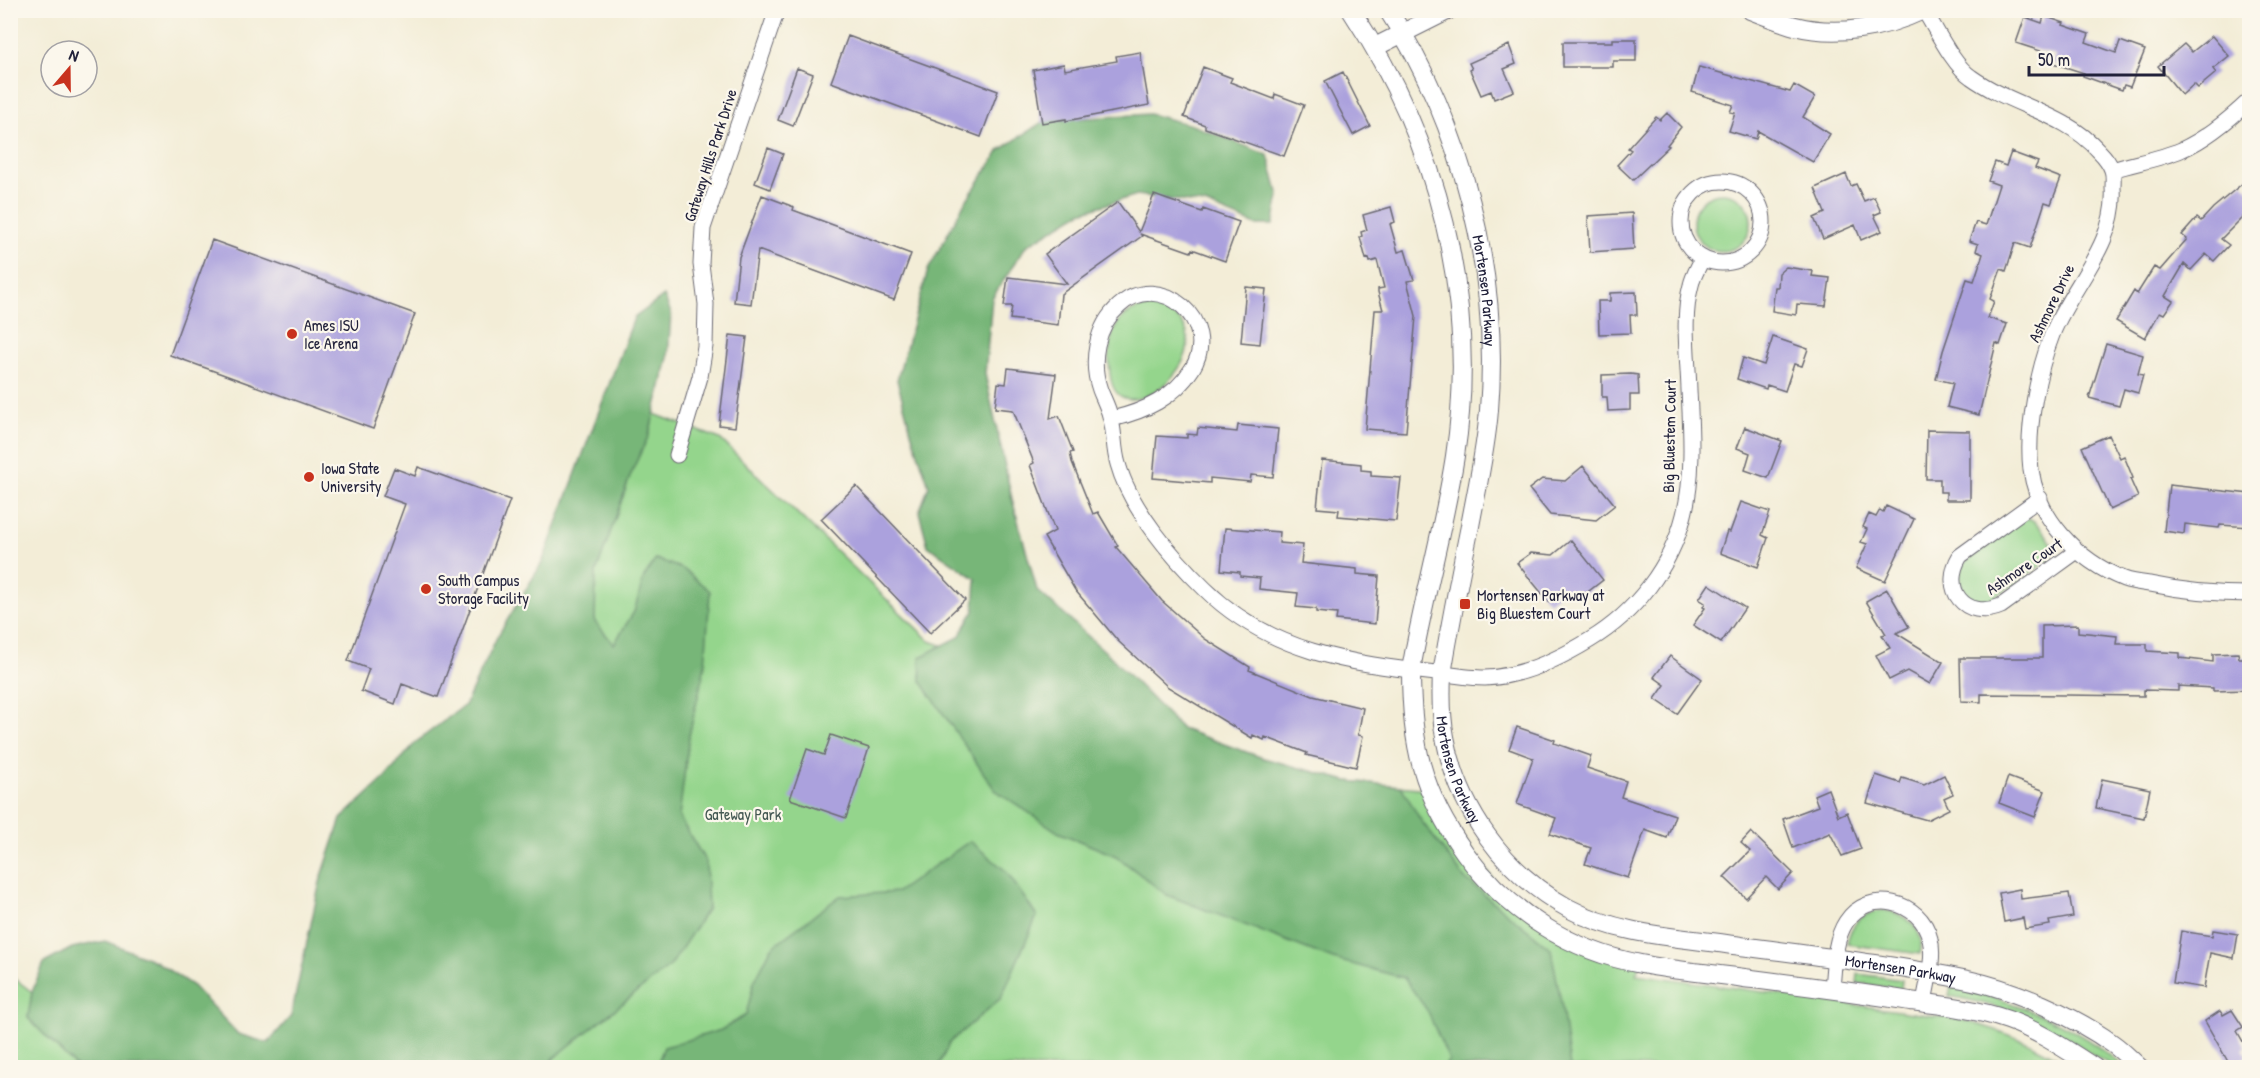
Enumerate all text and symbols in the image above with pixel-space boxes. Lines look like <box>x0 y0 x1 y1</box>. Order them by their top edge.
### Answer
north arrow <box>39 39 99 99</box>
scale bar <box>2029 39 2164 77</box>
text: N <box>66 43 82 67</box>
text: 50 m <box>2038 47 2070 72</box>
street label: Gateway Hills Park Drive <box>678 85 742 224</box>
street label: Mortensen Parkway <box>1467 233 1502 347</box>
street label: Ashmore Drive <box>2023 260 2080 346</box>
place label: Ames ISU Ice Arena <box>304 314 359 354</box>
marker: Ames ISU Ice Arena <box>285 327 299 341</box>
street label: Big Bluestem Court <box>1657 379 1681 493</box>
place label: Iowa State University <box>321 457 382 497</box>
marker: Iowa State University <box>302 470 316 484</box>
street label: Ashmore Court <box>1982 532 2067 600</box>
place label: South Campus Storage Facility <box>438 569 529 609</box>
marker: South Campus Storage Facility <box>419 582 433 596</box>
place label: Mortensen Parkway at Big Bluestem Court <box>1477 584 1605 624</box>
marker: Mortensen Parkway at Big Bluestem Court <box>1458 597 1472 611</box>
street label: Mortensen Parkway <box>1431 715 1487 827</box>
park label: Gateway Park <box>705 803 782 825</box>
street label: Mortensen Parkway <box>1844 949 1958 988</box>

